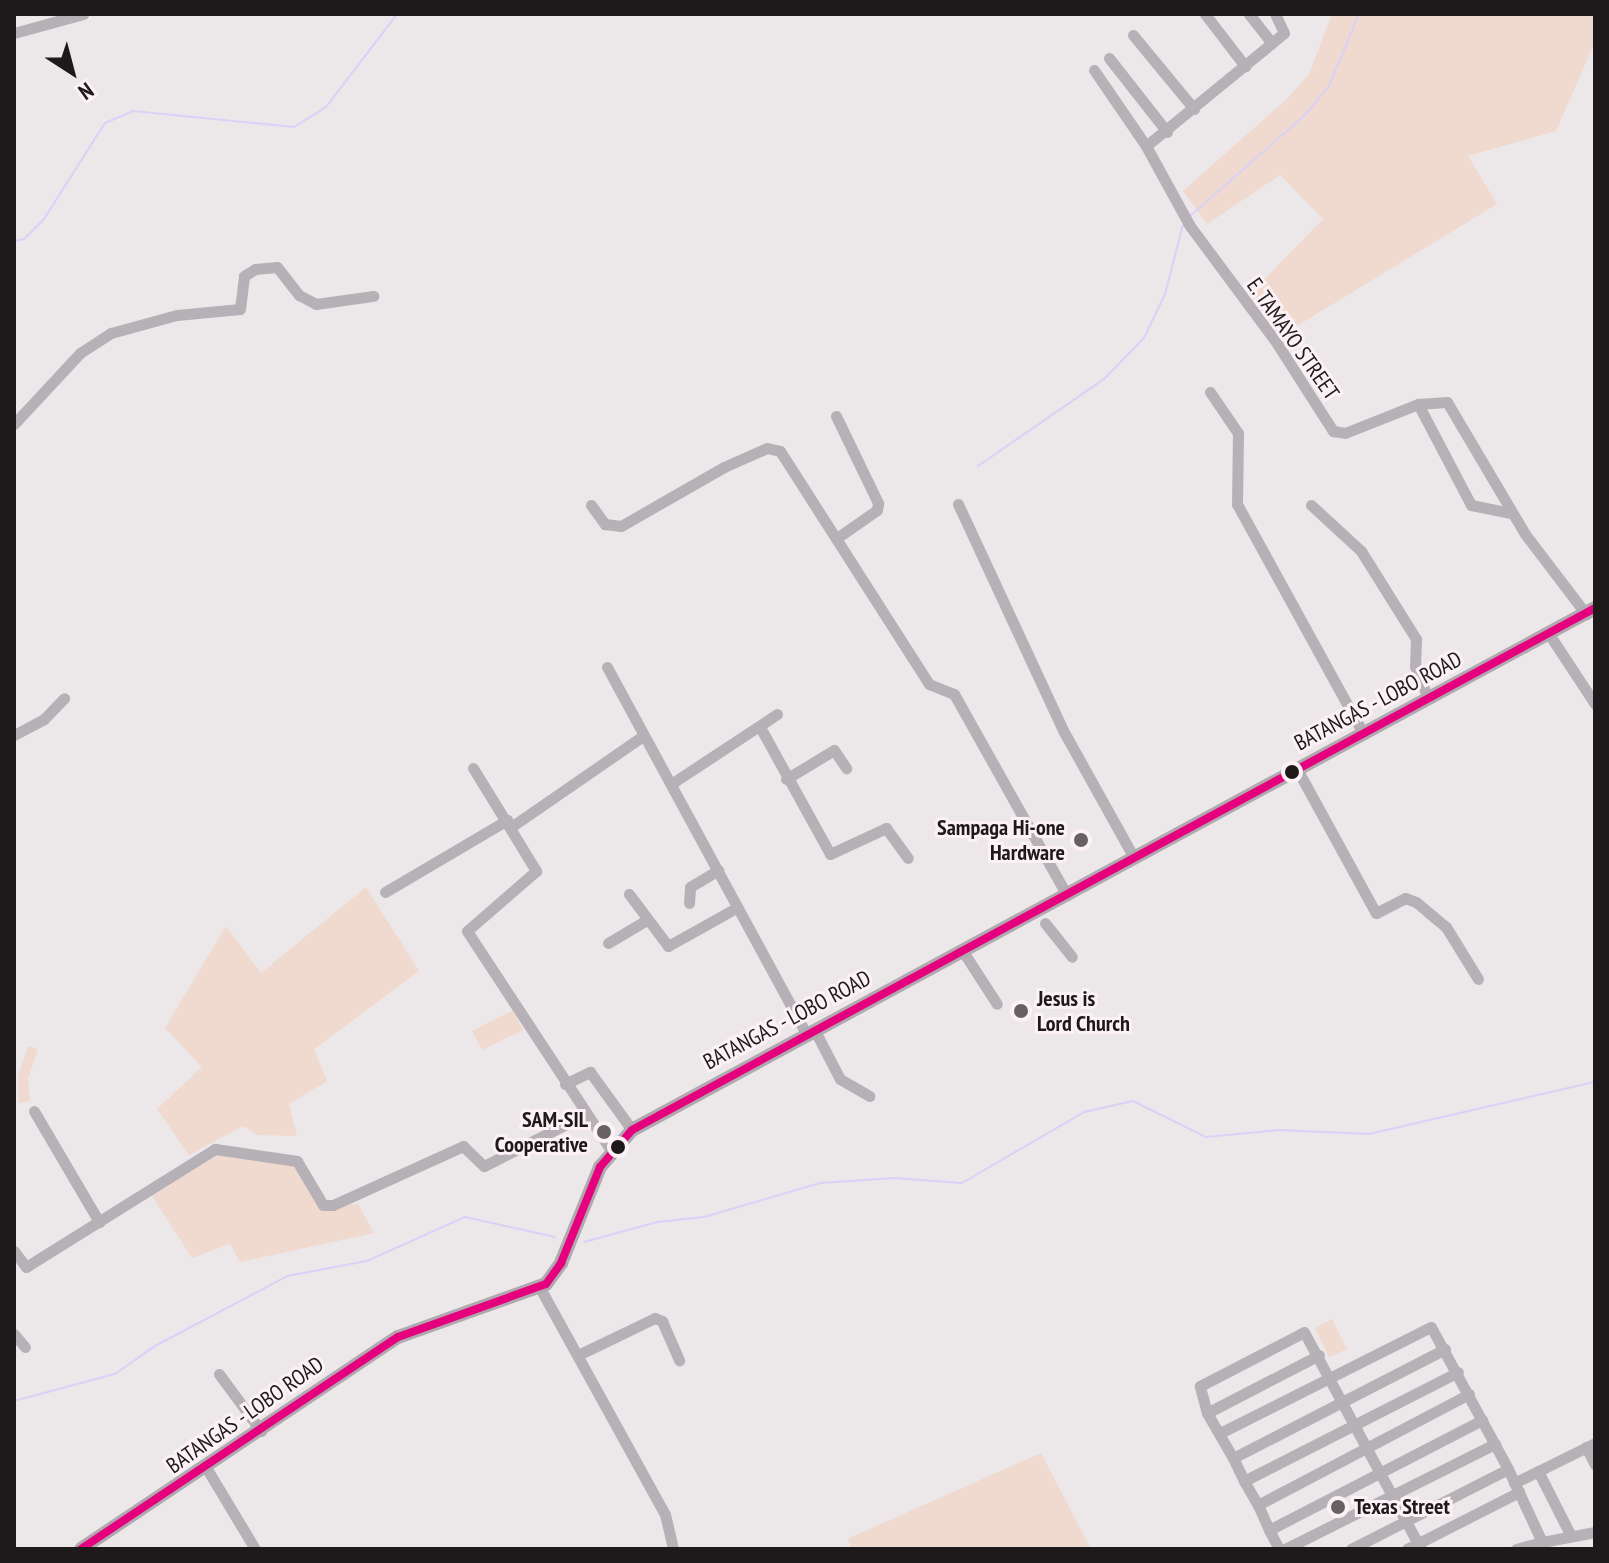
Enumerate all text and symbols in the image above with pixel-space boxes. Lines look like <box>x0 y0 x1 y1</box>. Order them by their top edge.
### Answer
north arrow <box>32 32 112 112</box>
text: N <box>73 77 99 106</box>
street label: E. TAMAYO STREET <box>1241 272 1345 406</box>
street label: BATANGAS - LOBO ROAD <box>1289 645 1467 757</box>
unlabelled marker <box>1284 764 1300 780</box>
place label: Sampaga Hi-one Hardware <box>937 814 1065 866</box>
marker: Sampaga Hi-one Hardware <box>1072 831 1090 849</box>
street label: BATANGAS - LOBO ROAD <box>698 964 876 1076</box>
place label: Jesus is Lord Church <box>1037 985 1130 1036</box>
marker: Jesus is Lord Church <box>1012 1002 1030 1020</box>
place label: SAM-SIL Cooperative <box>495 1106 588 1158</box>
marker: SAM-SIL Cooperative <box>595 1123 613 1141</box>
unlabelled marker <box>610 1139 626 1155</box>
street label: BATANGAS - LOBO ROAD <box>161 1350 329 1480</box>
place label: Texas Street <box>1354 1494 1450 1520</box>
marker: Texas Street <box>1329 1498 1347 1516</box>

